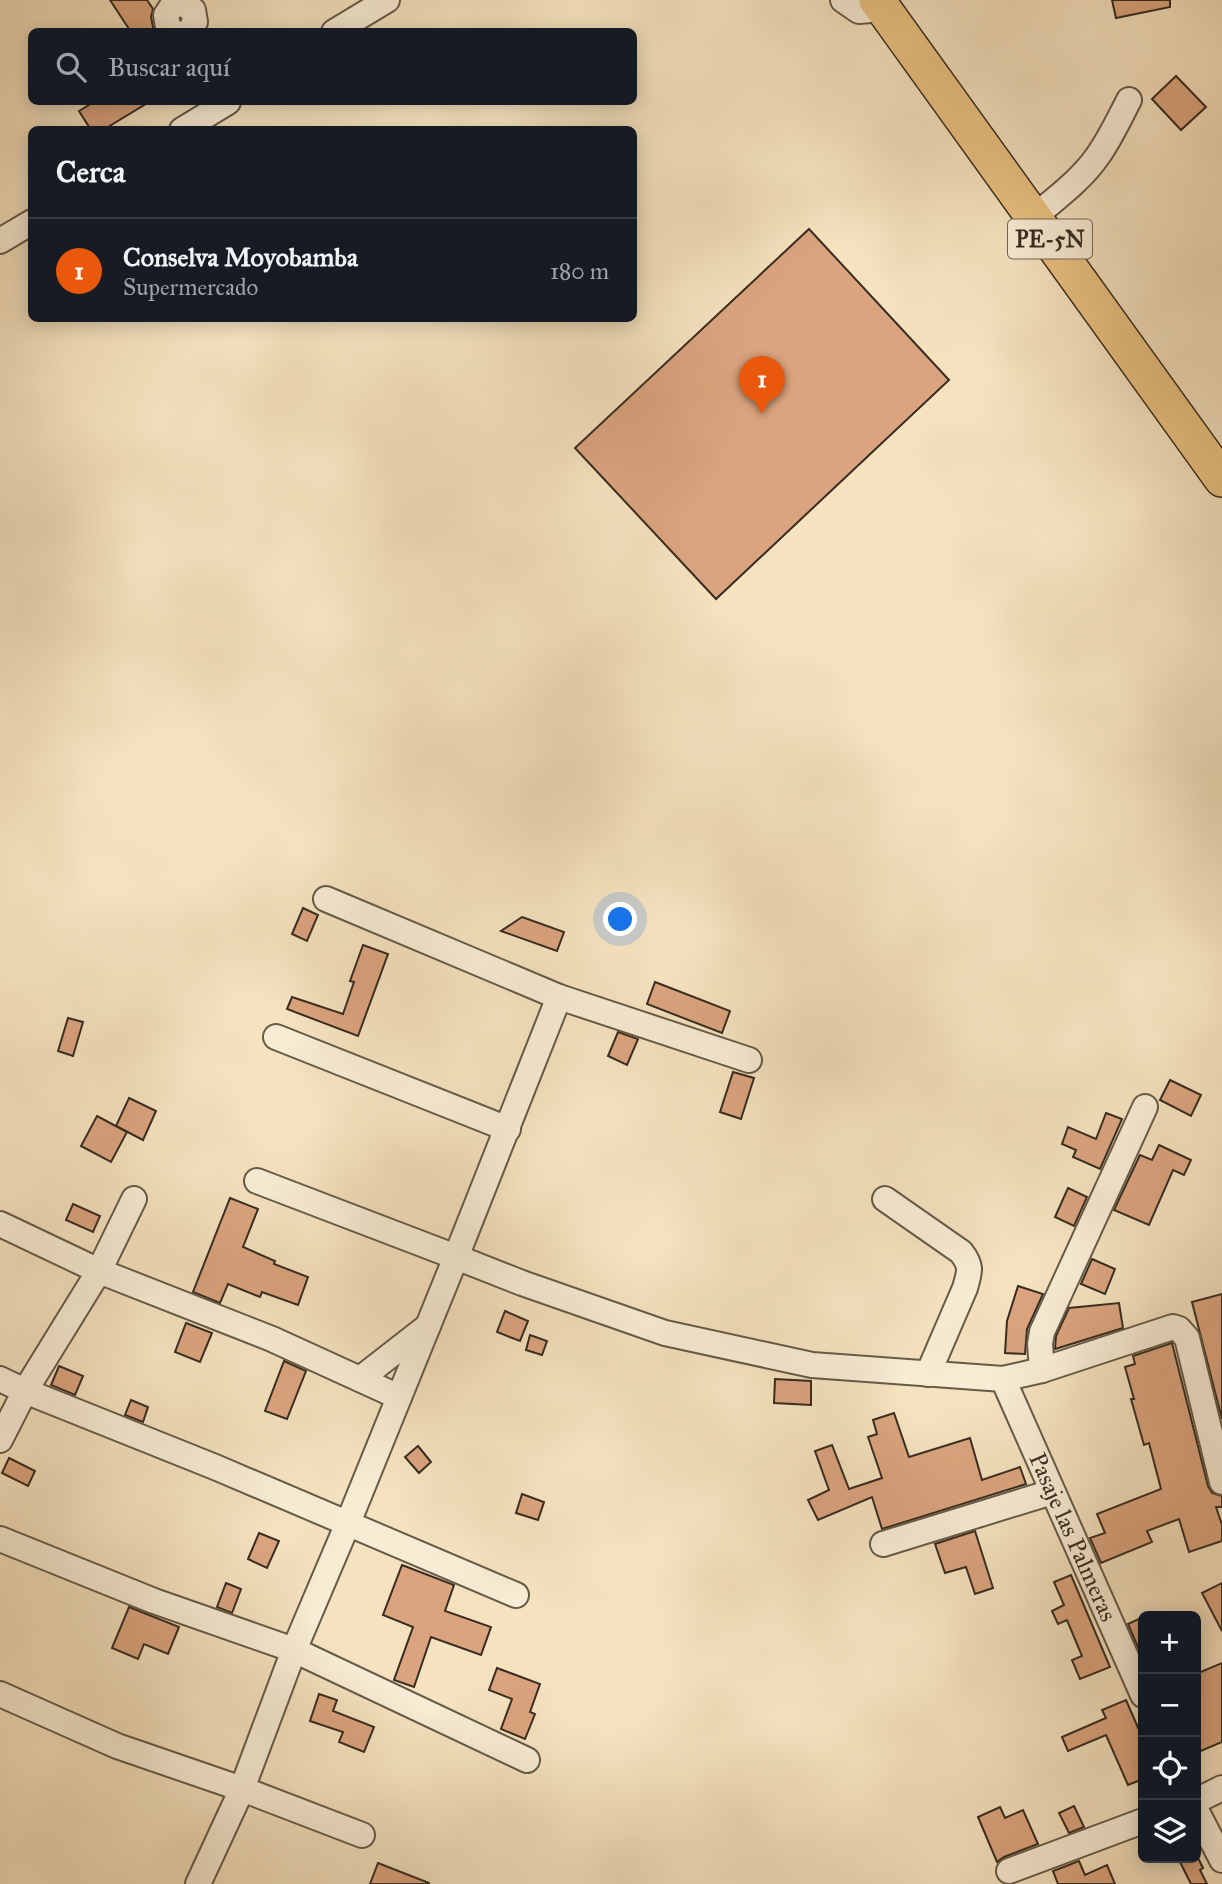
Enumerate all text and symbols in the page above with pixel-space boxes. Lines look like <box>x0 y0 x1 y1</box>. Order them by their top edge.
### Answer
search box <box>28 28 637 105</box>
icon: search <box>52 48 90 86</box>
text: Buscar aquí <box>108 51 230 83</box>
text: Cerca <box>56 154 125 190</box>
road number: PE-5N <box>1008 220 1092 258</box>
text: Conselva Moyobamba <box>123 241 358 273</box>
text: 1 <box>74 257 84 285</box>
text: 180 m <box>550 257 609 285</box>
text: Supermercado <box>123 273 258 301</box>
pin: 1 <box>739 356 785 414</box>
your location <box>603 902 637 936</box>
street label: Pasaje las Palmeras <box>1022 1448 1124 1626</box>
map controls <box>1138 1611 1201 1863</box>
button: + <box>1138 1611 1201 1674</box>
button: − <box>1138 1674 1201 1737</box>
button: locate <box>1138 1737 1201 1800</box>
button: layers <box>1138 1800 1201 1863</box>

